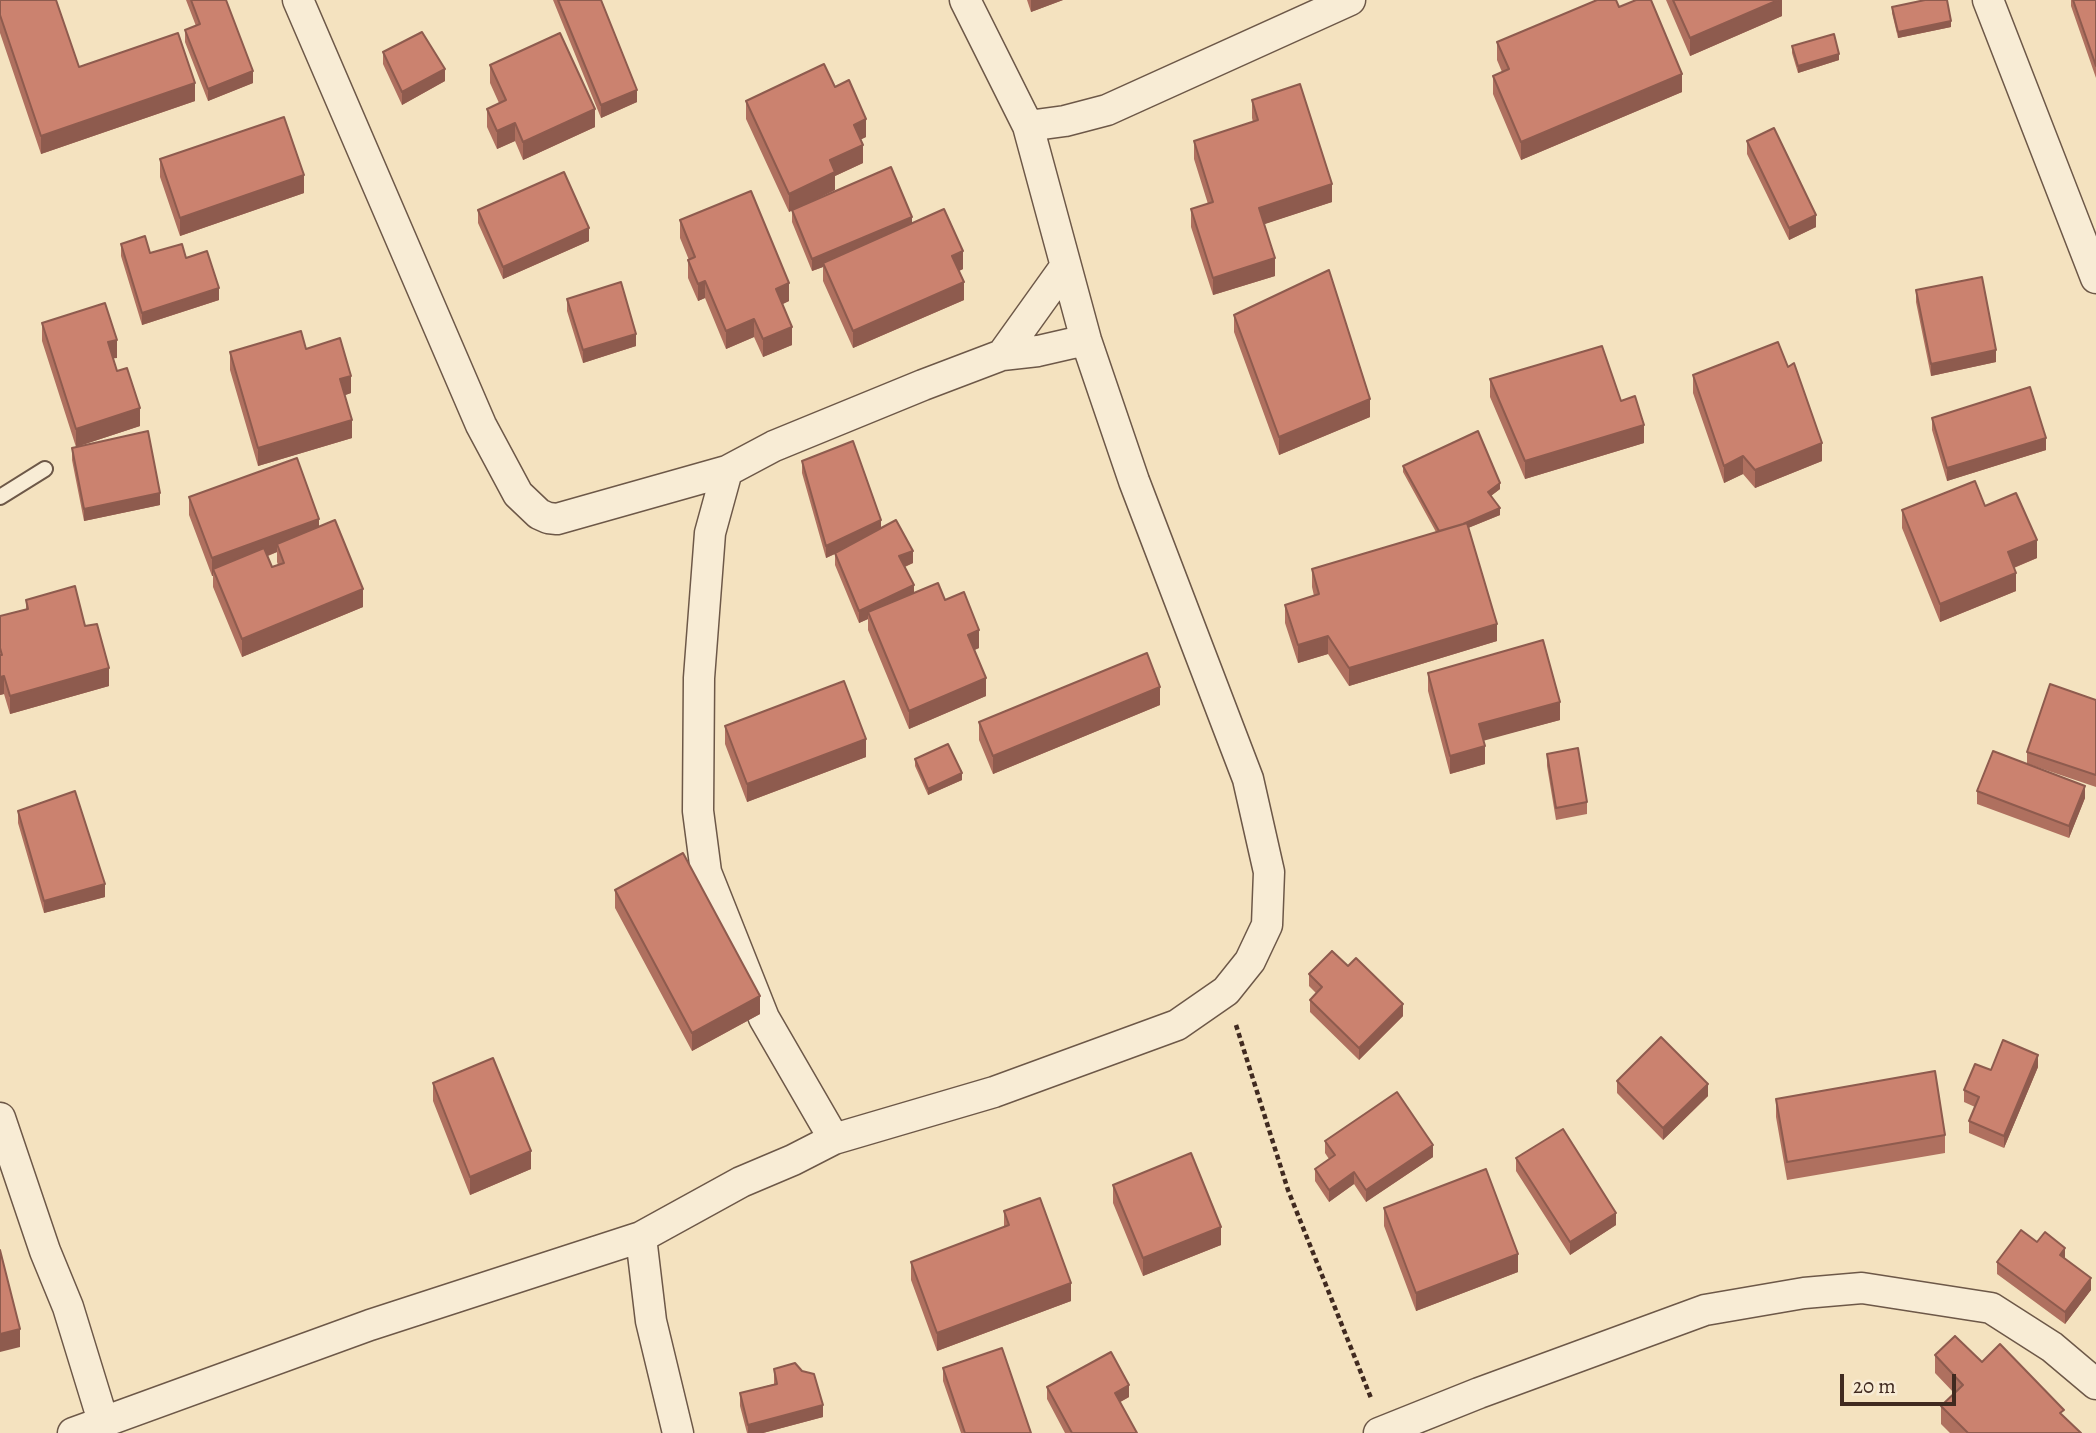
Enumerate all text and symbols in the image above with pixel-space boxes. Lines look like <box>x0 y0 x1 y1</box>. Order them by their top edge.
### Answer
scale bar <box>1844 1360 1960 1404</box>
text: 20 m <box>1853 1372 1896 1400</box>

